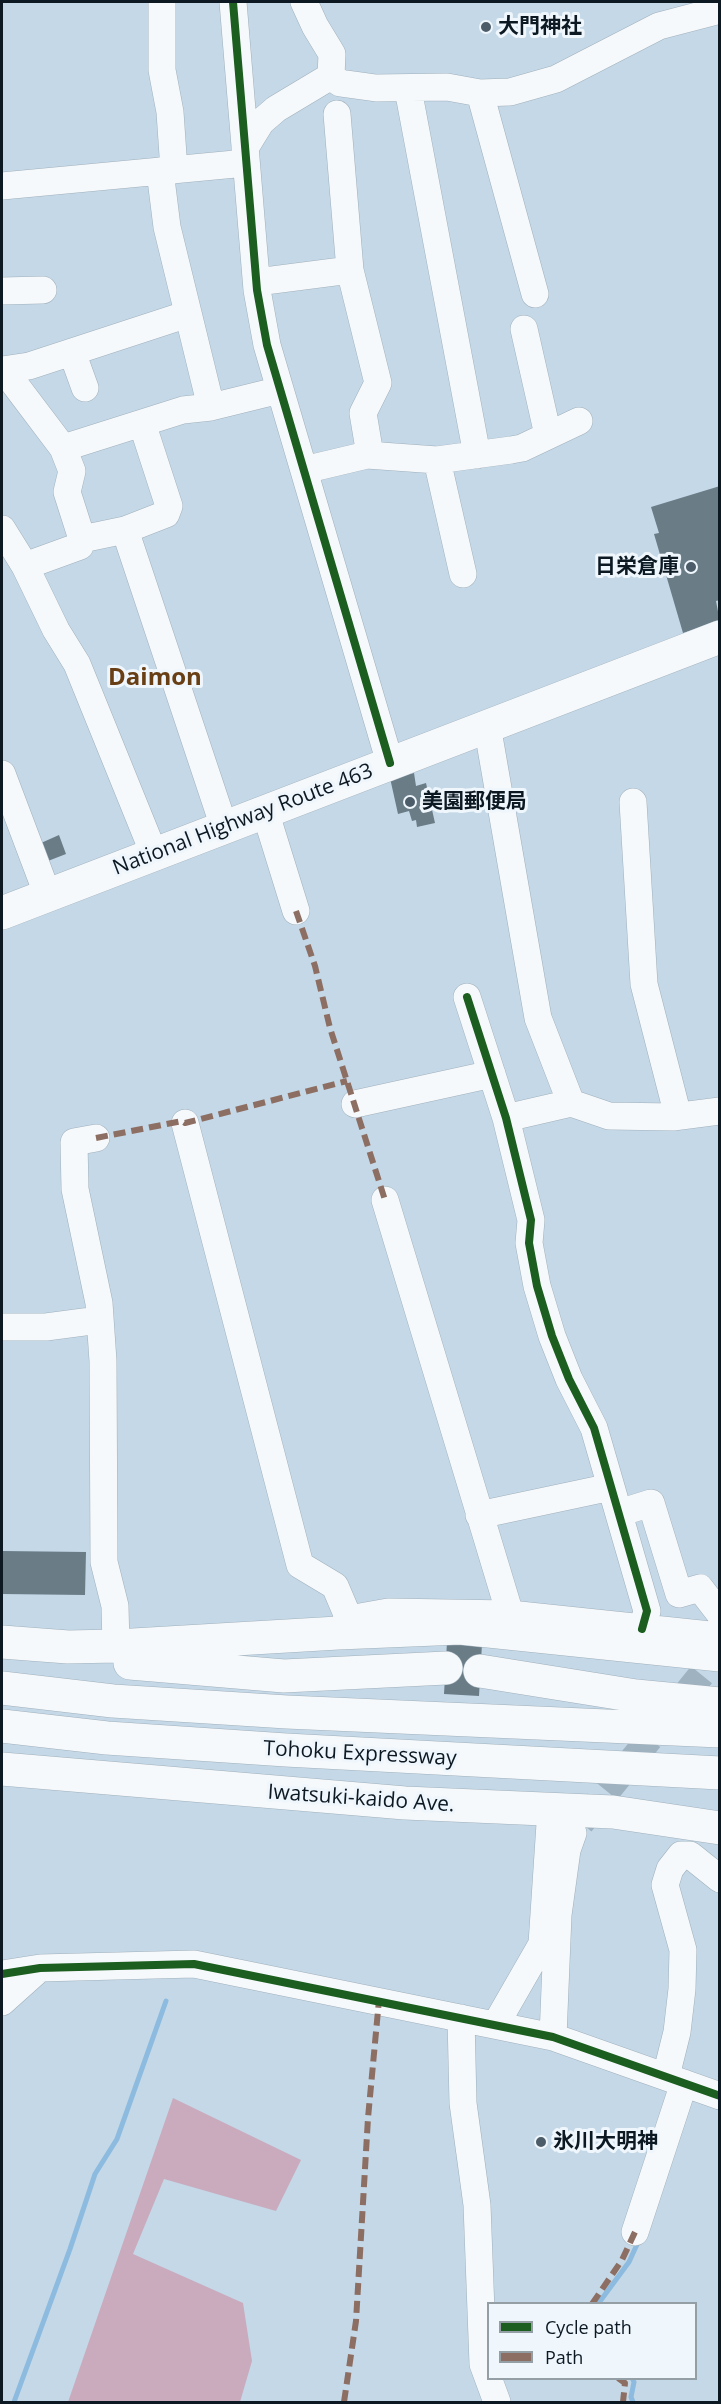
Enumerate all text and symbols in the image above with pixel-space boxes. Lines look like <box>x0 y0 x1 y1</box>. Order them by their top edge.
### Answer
place label: 大門神社 <box>498 14 582 40</box>
marker: 大門神社 <box>479 20 493 34</box>
place label: 日栄倉庫 <box>595 554 679 580</box>
marker: 日栄倉庫 <box>684 560 698 574</box>
district label: Daimon <box>108 664 202 692</box>
street label: National Highway Route 463 <box>109 759 377 881</box>
place label: 美園郵便局 <box>422 789 527 815</box>
marker: 美園郵便局 <box>403 795 417 809</box>
street label: Tohoku Expressway <box>263 1736 457 1772</box>
street label: Iwatsuki-kaido Ave. <box>267 1780 455 1818</box>
place label: 氷川大明神 <box>553 2129 658 2155</box>
marker: 氷川大明神 <box>534 2135 548 2149</box>
legend <box>487 2302 697 2380</box>
text: Cycle path <box>545 2315 632 2339</box>
text: Path <box>545 2345 583 2369</box>

